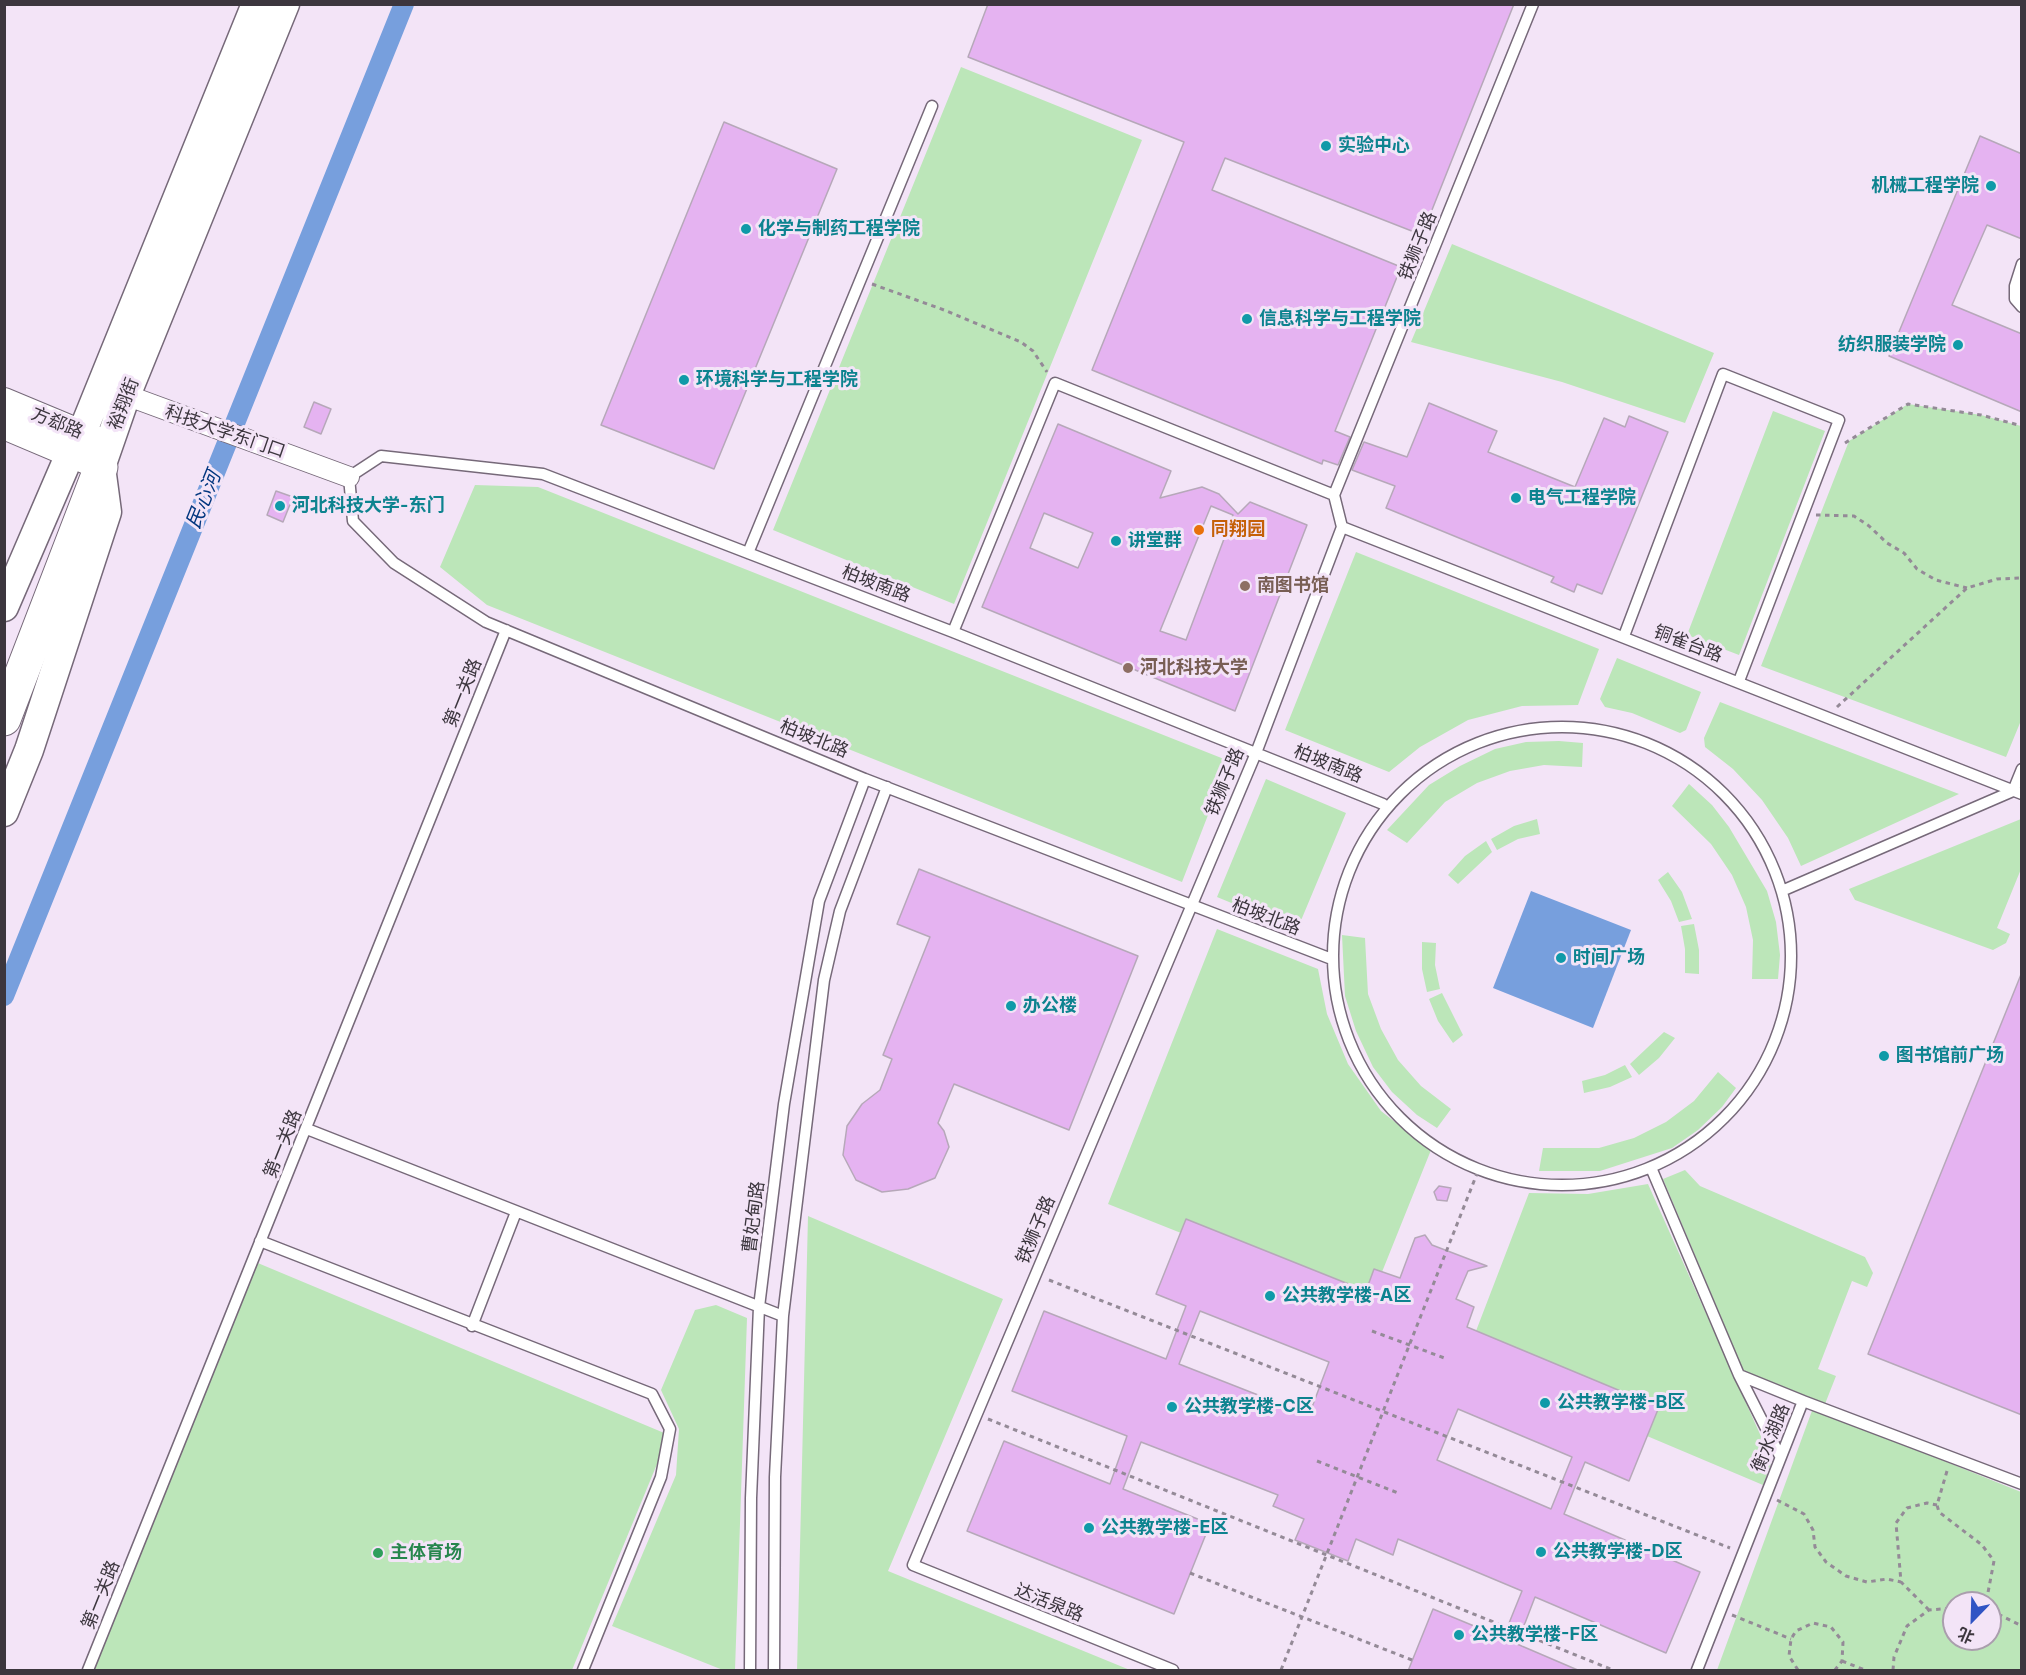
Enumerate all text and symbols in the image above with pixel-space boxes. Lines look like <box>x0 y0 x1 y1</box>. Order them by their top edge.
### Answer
place label: 实验中心 <box>1338 135 1410 157</box>
marker: 实验中心 <box>1319 139 1333 153</box>
place label: 机械工程学院 <box>1871 175 1979 197</box>
marker: 机械工程学院 <box>1984 179 1998 193</box>
street label: 铁狮子路 <box>1395 209 1441 283</box>
place label: 化学与制药工程学院 <box>758 218 920 240</box>
marker: 化学与制药工程学院 <box>739 222 753 236</box>
place label: 信息科学与工程学院 <box>1259 308 1421 330</box>
marker: 信息科学与工程学院 <box>1240 312 1254 326</box>
place label: 纺织服装学院 <box>1838 334 1946 356</box>
marker: 纺织服装学院 <box>1951 338 1965 352</box>
place label: 环境科学与工程学院 <box>696 369 858 391</box>
marker: 环境科学与工程学院 <box>677 373 691 387</box>
street label: 裕翔街 <box>104 375 144 433</box>
street label: 科技大学东门口 <box>162 401 288 463</box>
street label: 方郄路 <box>28 403 86 443</box>
water label: 民心河 <box>182 468 226 532</box>
place label: 电气工程学院 <box>1528 487 1636 509</box>
marker: 电气工程学院 <box>1509 491 1523 505</box>
place label: 河北科技大学-东门 <box>292 495 444 517</box>
marker: 河北科技大学-东门 <box>273 499 287 513</box>
place label: 同翔园 <box>1211 519 1265 541</box>
marker: 同翔园 <box>1192 523 1206 537</box>
place label: 讲堂群 <box>1128 530 1182 552</box>
marker: 讲堂群 <box>1109 534 1123 548</box>
street label: 柏坡南路 <box>839 561 913 607</box>
place label: 南图书馆 <box>1257 575 1329 597</box>
marker: 南图书馆 <box>1238 579 1252 593</box>
street label: 铜雀台路 <box>1651 621 1725 667</box>
street label: 第一关路 <box>440 656 486 730</box>
place label: 河北科技大学 <box>1140 657 1248 679</box>
marker: 河北科技大学 <box>1121 661 1135 675</box>
street label: 柏坡北路 <box>777 716 851 762</box>
street label: 柏坡南路 <box>1291 741 1365 787</box>
street label: 铁狮子路 <box>1201 745 1249 819</box>
street label: 柏坡北路 <box>1229 894 1303 940</box>
place label: 时间广场 <box>1573 947 1645 969</box>
marker: 时间广场 <box>1554 951 1568 965</box>
place label: 办公楼 <box>1023 995 1077 1017</box>
marker: 办公楼 <box>1004 999 1018 1013</box>
place label: 图书馆前广场 <box>1896 1045 2004 1067</box>
marker: 图书馆前广场 <box>1877 1049 1891 1063</box>
street label: 第一关路 <box>260 1107 306 1181</box>
street label: 曹妃甸路 <box>739 1180 769 1254</box>
street label: 铁狮子路 <box>1012 1193 1060 1267</box>
place label: 公共教学楼-A区 <box>1282 1285 1411 1307</box>
marker: 公共教学楼-A区 <box>1263 1289 1277 1303</box>
place label: 公共教学楼-B区 <box>1557 1392 1685 1414</box>
place label: 公共教学楼-C区 <box>1184 1396 1314 1418</box>
marker: 公共教学楼-B区 <box>1538 1396 1552 1410</box>
marker: 公共教学楼-C区 <box>1165 1400 1179 1414</box>
street label: 衡水湖路 <box>1748 1401 1794 1475</box>
place label: 公共教学楼-E区 <box>1101 1517 1228 1539</box>
marker: 公共教学楼-E区 <box>1082 1521 1096 1535</box>
place label: 公共教学楼-D区 <box>1553 1541 1682 1563</box>
place label: 主体育场 <box>390 1542 462 1564</box>
marker: 公共教学楼-D区 <box>1534 1545 1548 1559</box>
marker: 主体育场 <box>371 1546 385 1560</box>
street label: 第一关路 <box>78 1558 124 1632</box>
street label: 达活泉路 <box>1012 1580 1086 1626</box>
north arrow <box>1942 1591 2002 1651</box>
text: 北 <box>1954 1623 1977 1648</box>
place label: 公共教学楼-F区 <box>1471 1624 1598 1646</box>
marker: 公共教学楼-F区 <box>1452 1628 1466 1642</box>

